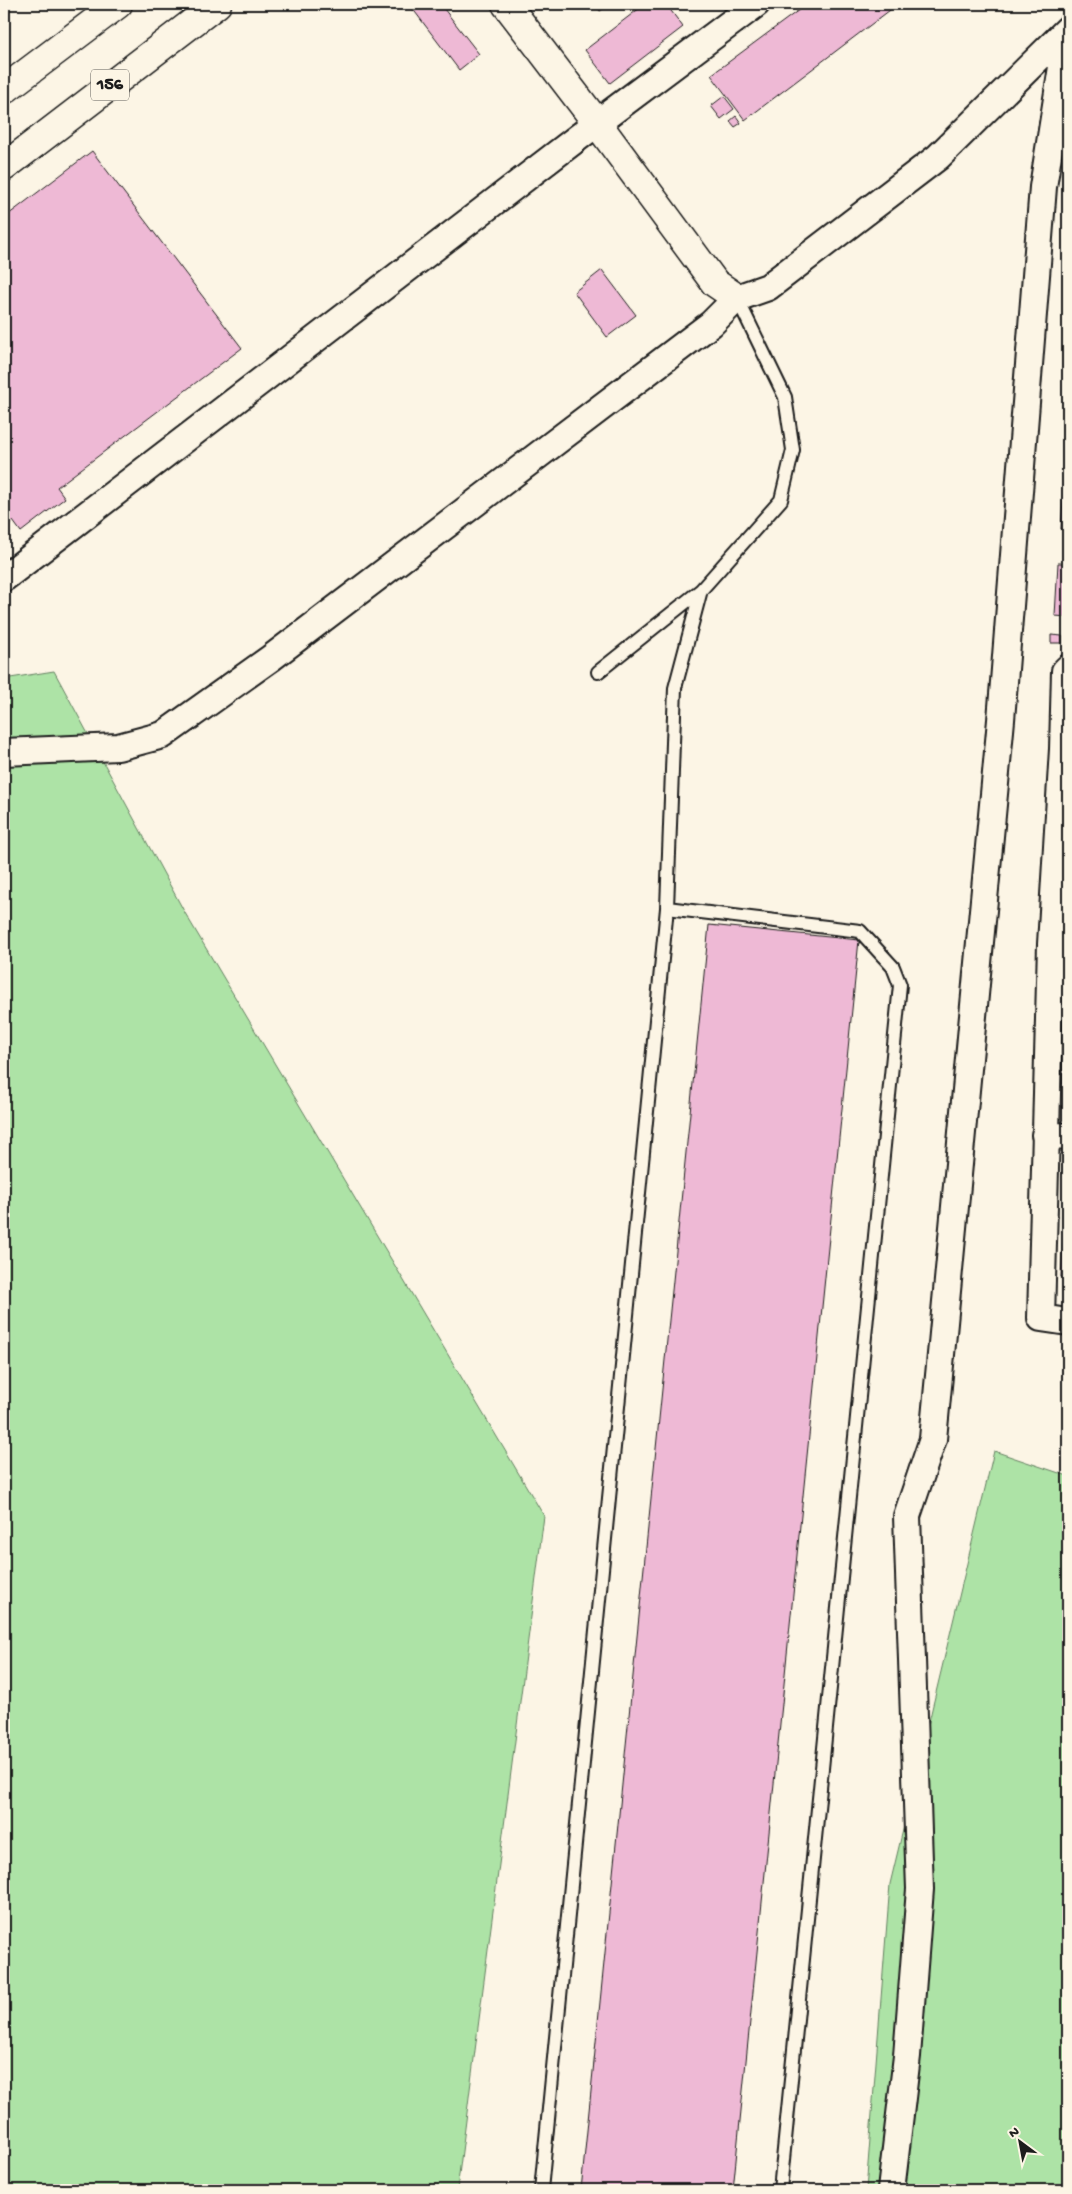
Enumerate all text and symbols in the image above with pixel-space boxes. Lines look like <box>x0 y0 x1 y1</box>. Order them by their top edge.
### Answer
road number: 156 <box>91 70 129 100</box>
north arrow <box>994 2116 1044 2166</box>
text: N <box>1006 2123 1023 2143</box>

